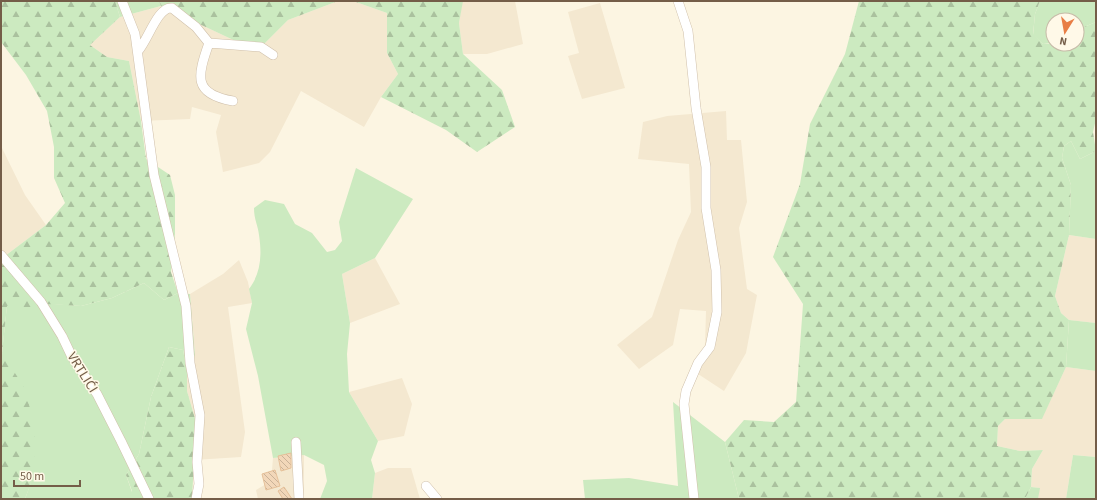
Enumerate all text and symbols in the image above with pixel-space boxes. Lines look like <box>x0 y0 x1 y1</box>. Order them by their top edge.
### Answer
north arrow <box>1045 12 1085 52</box>
text: N <box>1058 33 1068 49</box>
street label: VRTLIĆI <box>62 348 102 397</box>
scale bar <box>14 462 80 488</box>
text: 50 m <box>20 468 44 485</box>

